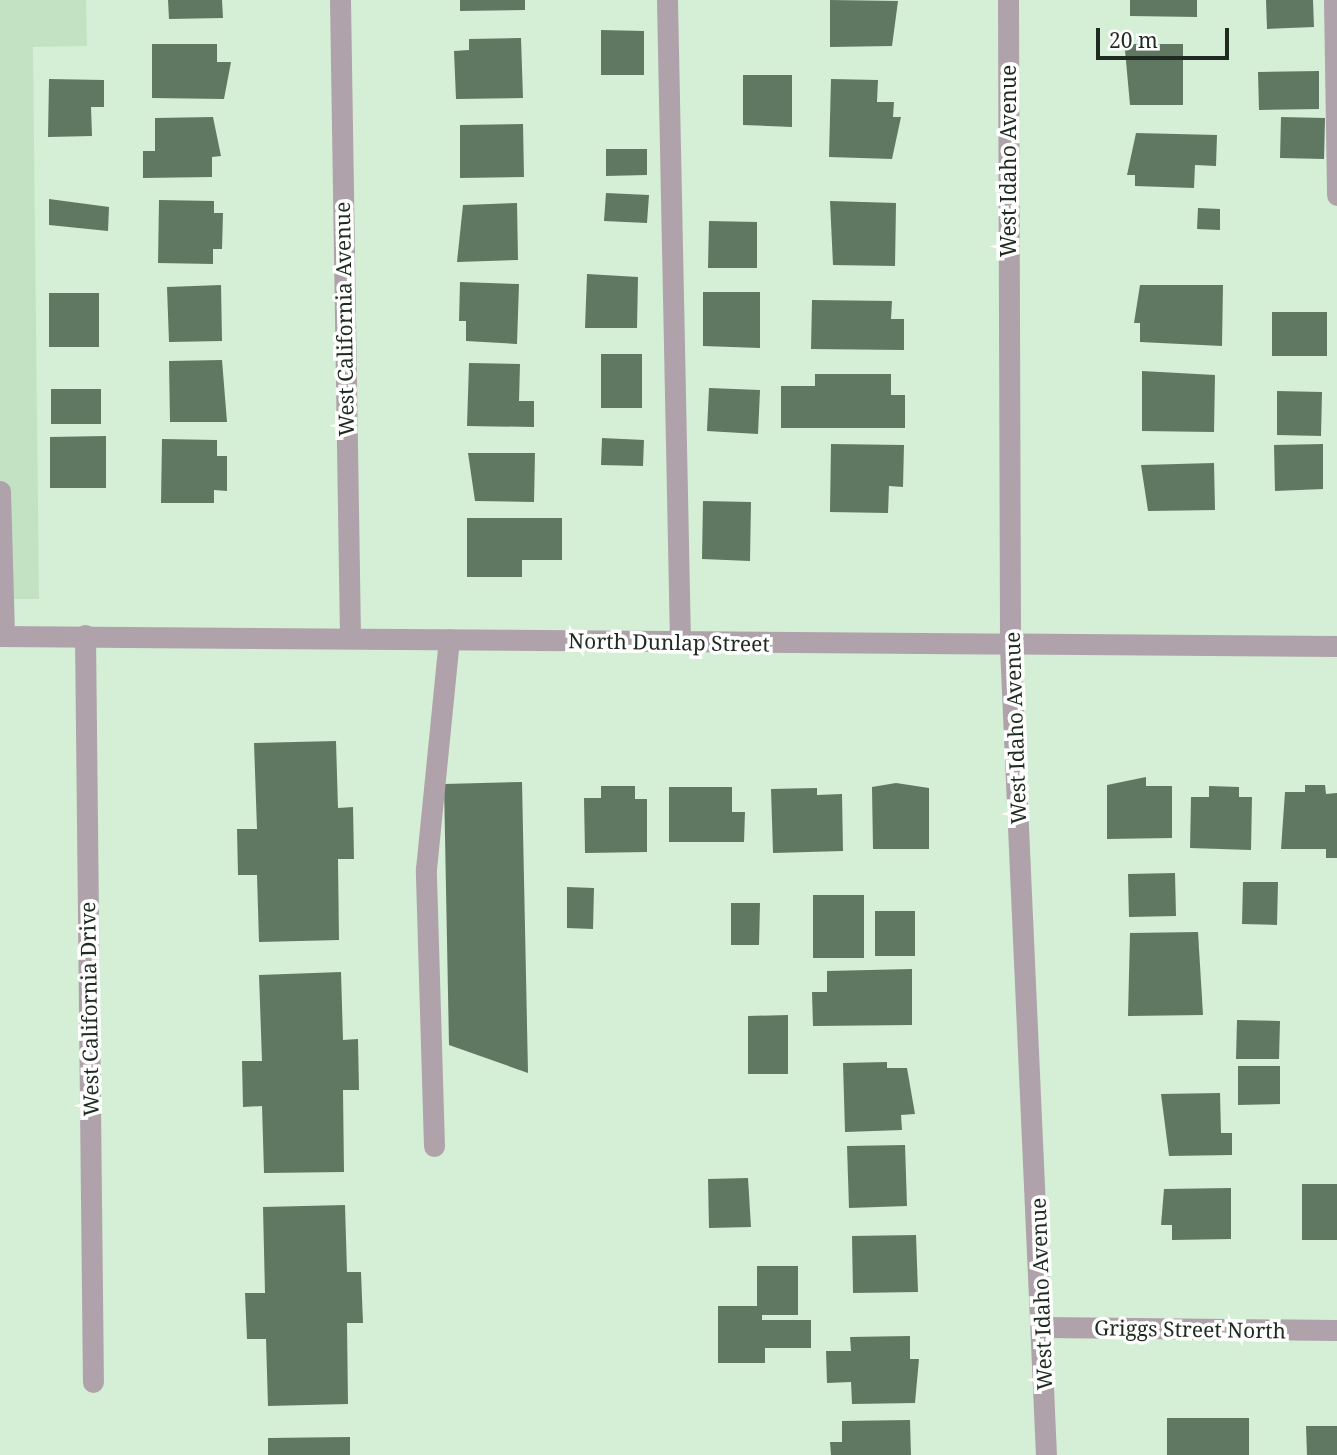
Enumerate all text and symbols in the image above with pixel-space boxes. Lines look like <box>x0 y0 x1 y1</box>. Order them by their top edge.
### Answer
scale bar <box>1099 14 1232 58</box>
text: 20 m <box>1109 26 1158 54</box>
street label: West Idaho Avenue <box>995 65 1021 257</box>
street label: West California Avenue <box>329 202 359 436</box>
street label: North Dunlap Street <box>568 628 770 656</box>
street label: West Idaho Avenue <box>999 631 1031 825</box>
street label: West California Drive <box>75 901 103 1117</box>
street label: West Idaho Avenue <box>1025 1197 1057 1391</box>
street label: Griggs Street North <box>1094 1315 1286 1343</box>

